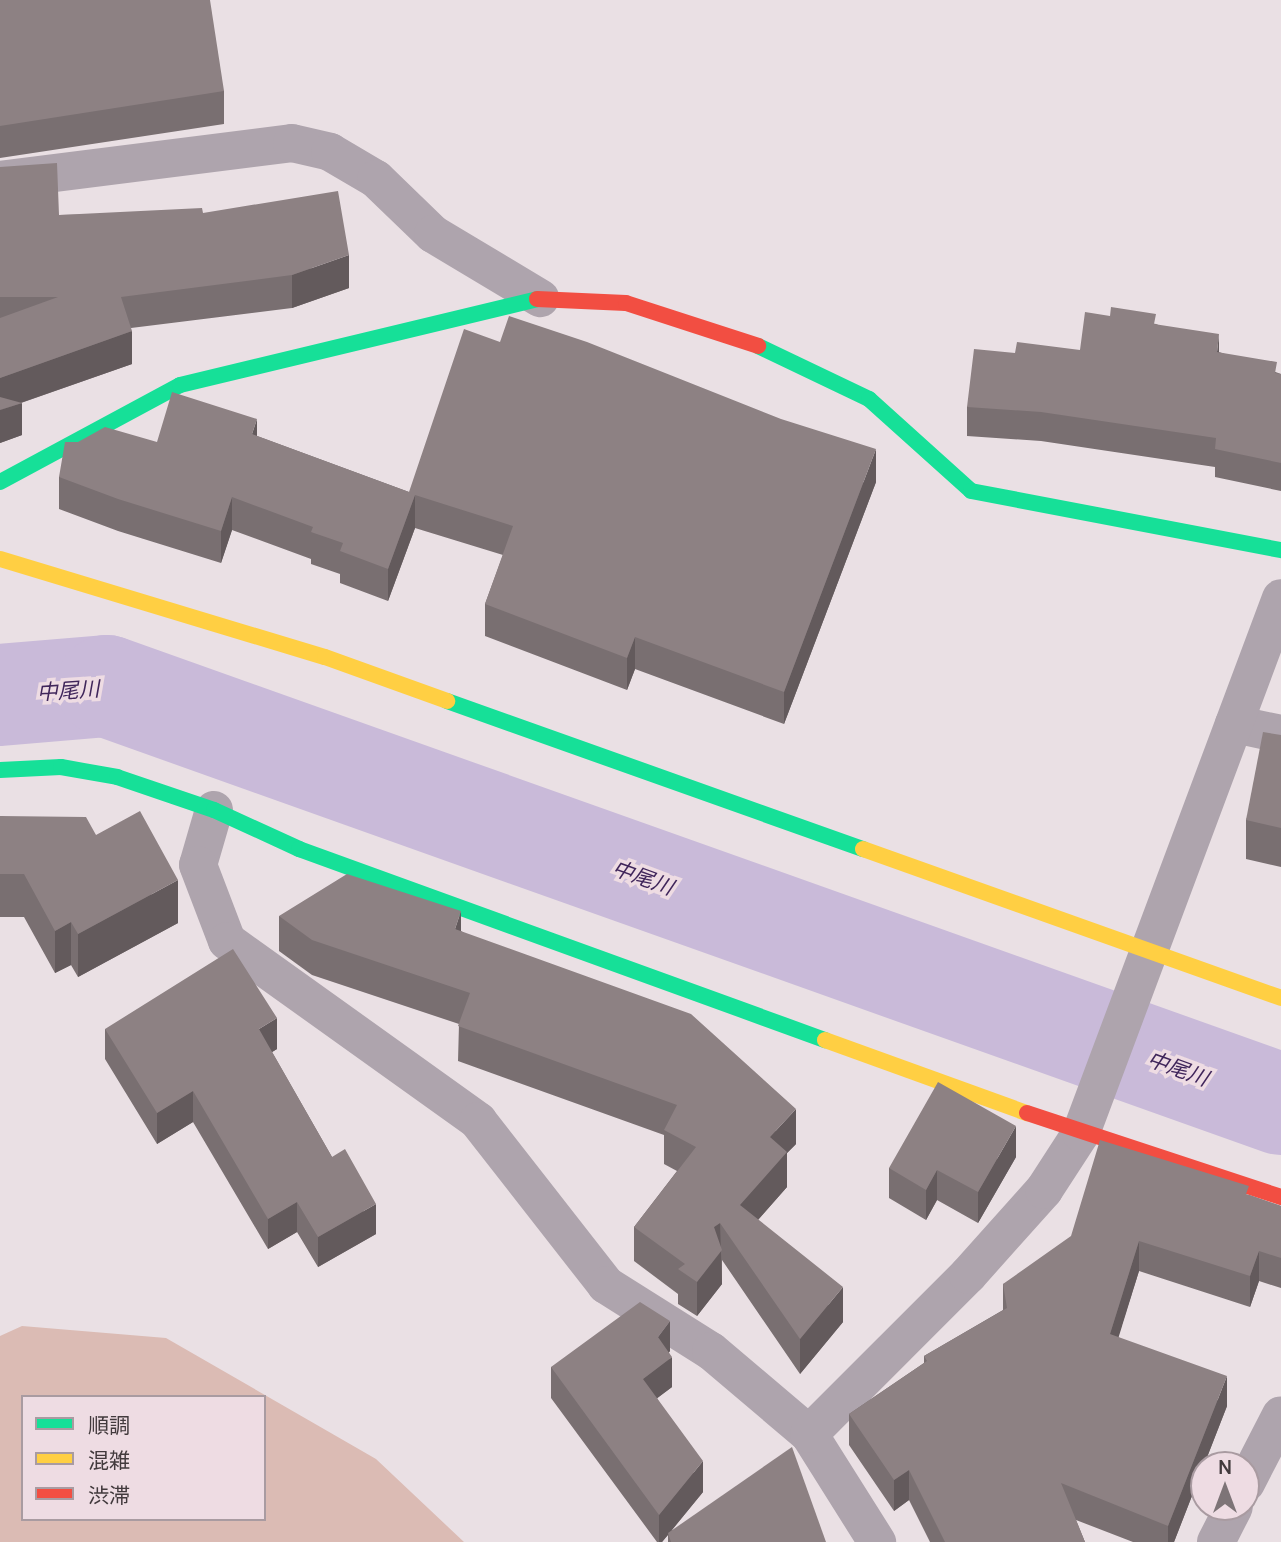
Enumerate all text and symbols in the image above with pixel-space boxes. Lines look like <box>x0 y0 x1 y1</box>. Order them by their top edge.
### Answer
water label: 中尾川 <box>36 675 100 705</box>
water label: 中尾川 <box>609 854 677 900</box>
water label: 中尾川 <box>1144 1045 1212 1091</box>
legend <box>21 1395 266 1521</box>
text: 順調 <box>88 1411 130 1439</box>
text: 混雑 <box>88 1446 130 1474</box>
north arrow <box>1190 1451 1260 1521</box>
text: N <box>1218 1454 1232 1480</box>
text: 渋滞 <box>88 1481 130 1509</box>

